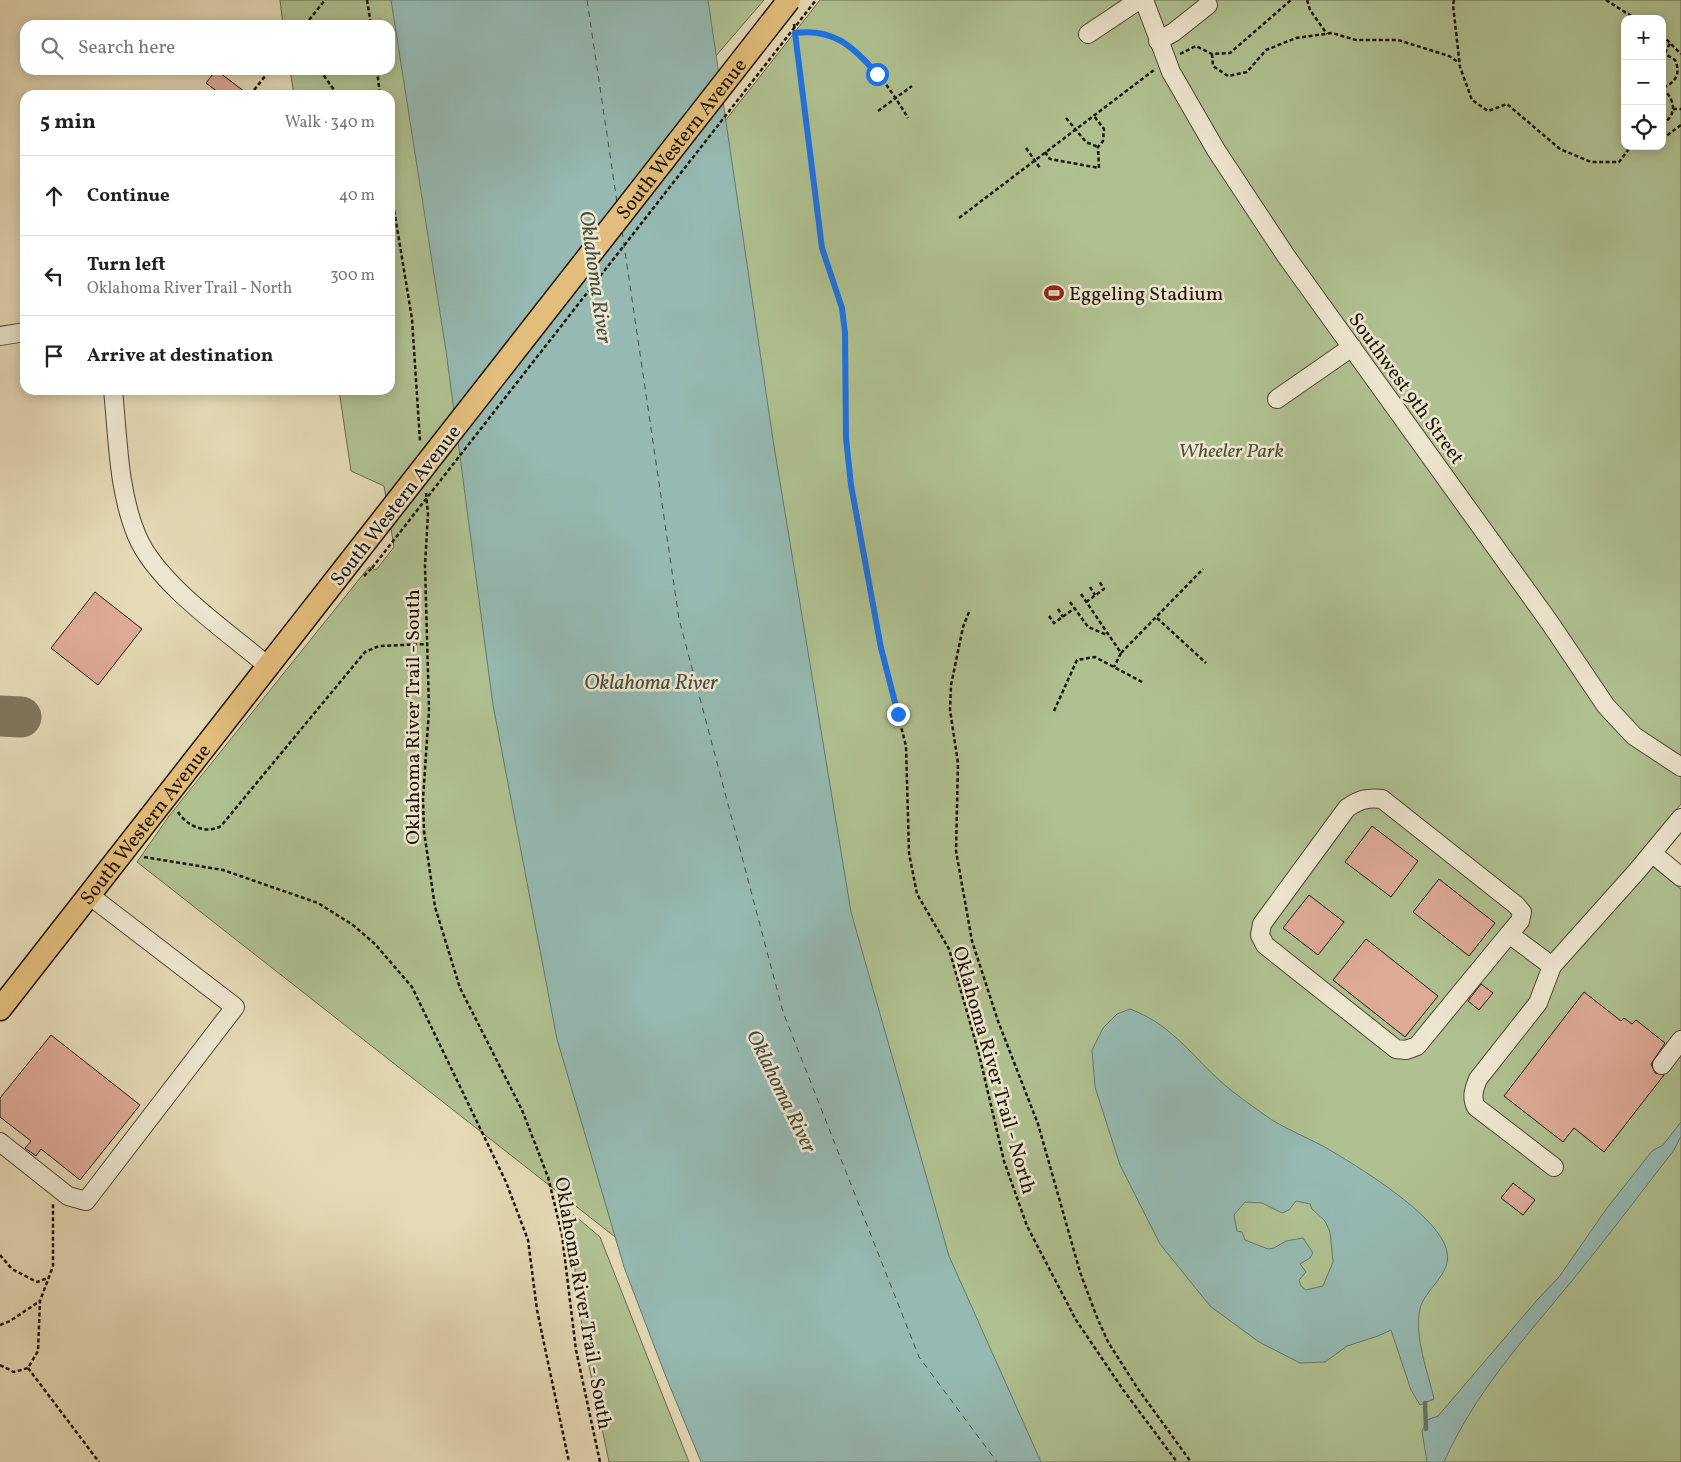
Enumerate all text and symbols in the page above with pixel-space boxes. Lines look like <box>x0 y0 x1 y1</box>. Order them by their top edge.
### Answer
map controls <box>1621 15 1666 150</box>
button: + <box>1621 15 1666 60</box>
search box <box>20 20 395 75</box>
icon: search <box>38 34 66 62</box>
text: Search here <box>78 35 175 61</box>
street label: South Western Avenue <box>610 53 754 226</box>
button: − <box>1621 60 1666 105</box>
route start <box>866 63 889 86</box>
button: locate <box>1621 105 1666 150</box>
text: 5 min <box>40 108 96 137</box>
text: Walk · 340 m <box>285 112 375 134</box>
icon: ahead <box>40 182 68 210</box>
text: Continue <box>87 183 170 209</box>
text: 40 m <box>339 185 375 207</box>
water label: Oklahoma River <box>571 209 618 346</box>
text: Turn left <box>87 252 166 278</box>
icon: left <box>40 262 68 290</box>
text: 300 m <box>330 265 375 287</box>
text: Oklahoma River Trail - North <box>87 278 292 300</box>
place label: Eggeling Stadium <box>1069 281 1223 309</box>
sports icon: Eggeling Stadium <box>1043 282 1065 304</box>
street label: Southwest 9th Street <box>1341 308 1470 471</box>
icon: arrive <box>40 342 68 370</box>
text: Arrive at destination <box>87 343 273 369</box>
street label: South Western Avenue <box>325 420 469 593</box>
park label: Wheeler Park <box>1178 438 1284 466</box>
street label: Oklahoma River Trail - South <box>400 589 428 845</box>
water label: Oklahoma River <box>584 669 718 698</box>
route end <box>887 703 910 726</box>
street label: South Western Avenue <box>74 739 218 912</box>
street label: Oklahoma River Trail - North <box>944 943 1042 1198</box>
water label: Oklahoma River <box>738 1025 823 1158</box>
street label: Oklahoma River Trail - South <box>546 1175 618 1432</box>

